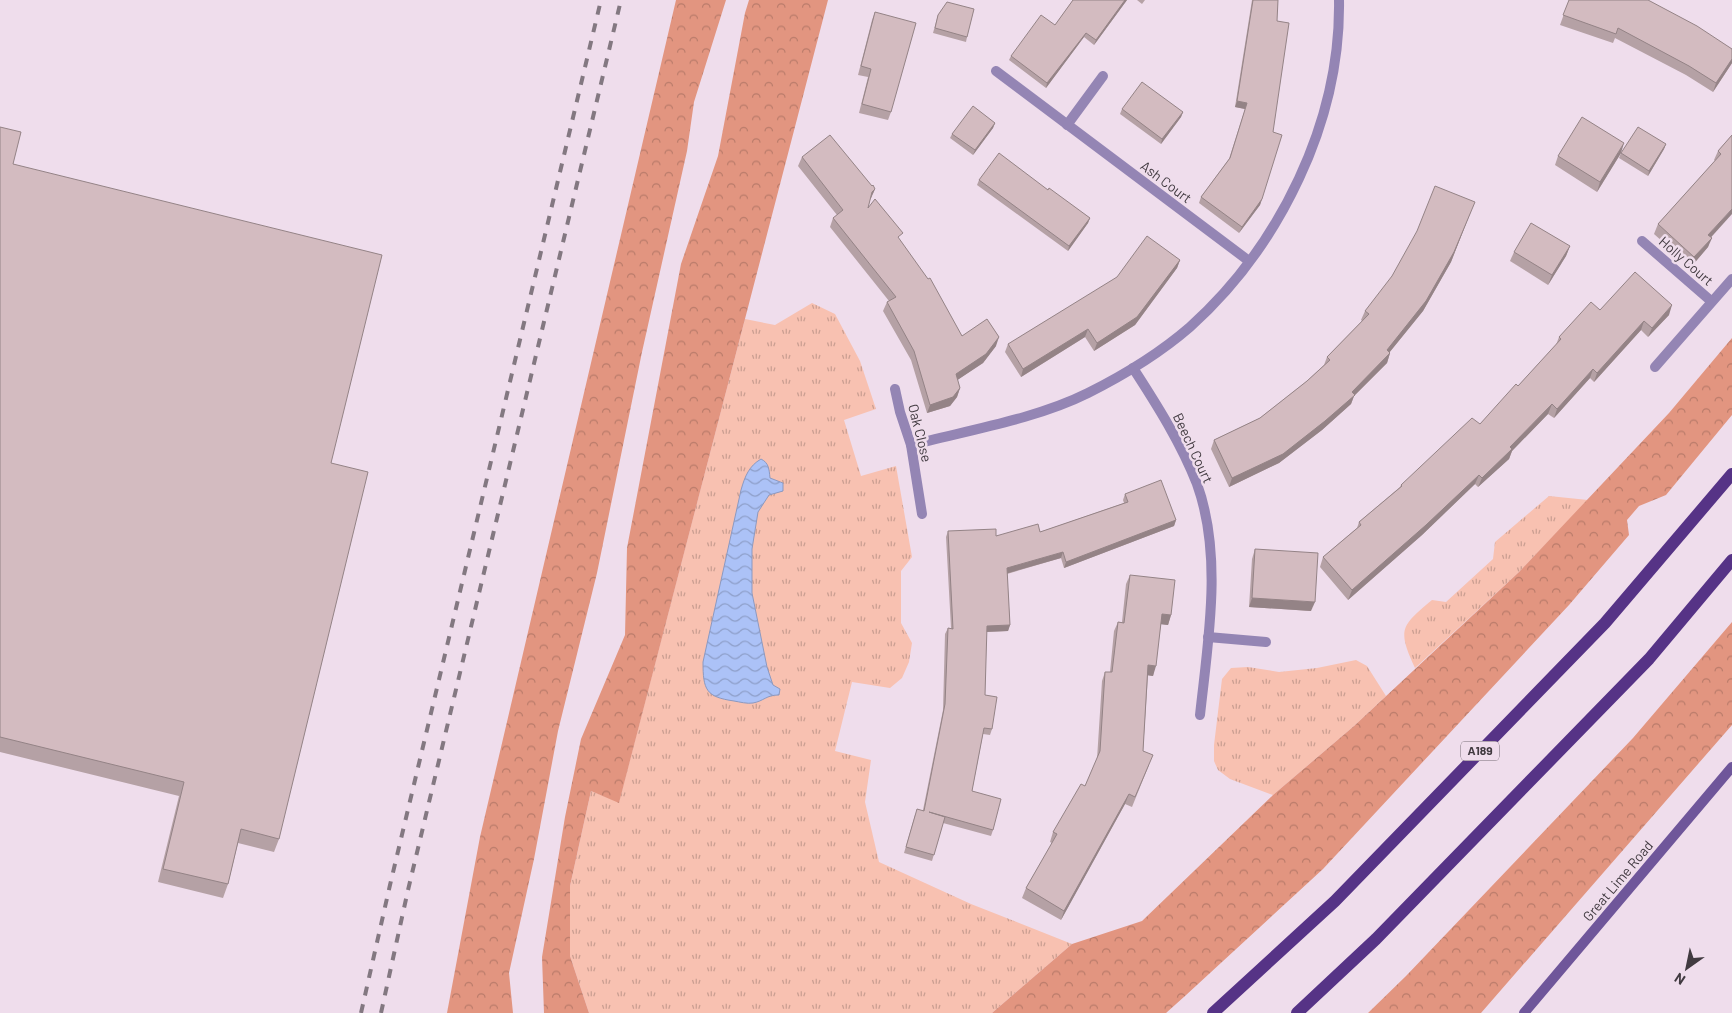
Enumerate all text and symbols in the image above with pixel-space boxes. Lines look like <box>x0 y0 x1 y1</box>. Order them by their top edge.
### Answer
street label: Ash Court <box>1137 157 1195 206</box>
street label: Holly Court <box>1656 232 1717 289</box>
street label: Oak Close <box>905 402 936 464</box>
street label: Beech Court <box>1170 410 1217 486</box>
road number: A189 <box>1461 741 1499 760</box>
street label: Great Lime Road <box>1579 837 1656 925</box>
north arrow <box>1662 943 1712 993</box>
text: N <box>1671 970 1688 989</box>

